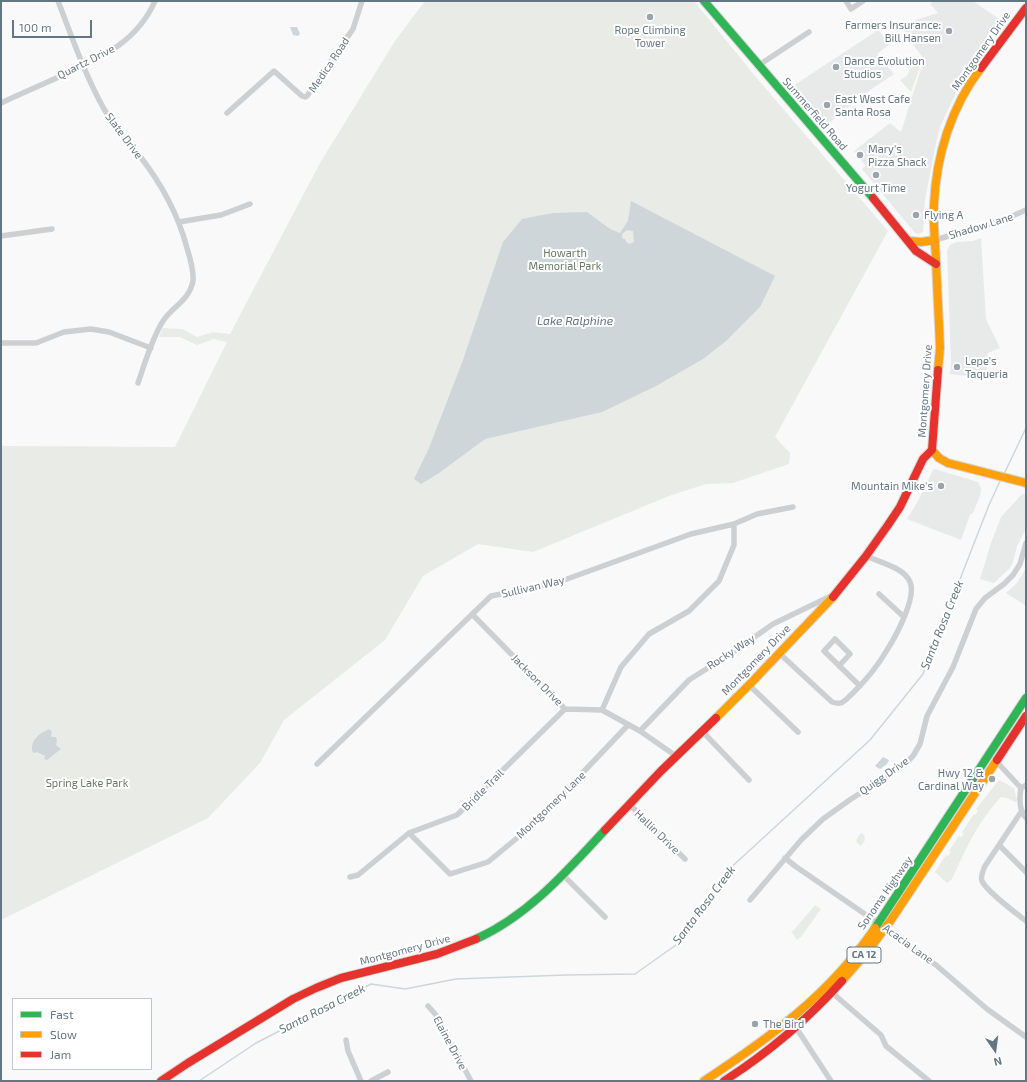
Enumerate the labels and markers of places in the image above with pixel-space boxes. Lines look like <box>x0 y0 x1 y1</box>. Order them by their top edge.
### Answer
marker: Rope Climbing Tower <box>645 12 655 22</box>
place label: Farmers Insurance: Bill Hansen <box>845 18 941 44</box>
place label: Rope Climbing Tower <box>614 23 686 49</box>
marker: Farmers Insurance: Bill Hansen <box>944 26 954 36</box>
place label: Dance Evolution Studios <box>844 54 925 80</box>
marker: Dance Evolution Studios <box>831 62 841 72</box>
place label: East West Cafe Santa Rosa <box>835 92 910 118</box>
marker: East West Cafe Santa Rosa <box>822 100 832 110</box>
place label: Mary's Pizza Shack <box>868 142 927 168</box>
marker: Mary's Pizza Shack <box>855 150 865 160</box>
marker: Yogurt Time <box>871 170 881 180</box>
place label: Yogurt Time <box>846 181 906 195</box>
place label: Flying A <box>924 208 963 222</box>
marker: Flying A <box>911 210 921 220</box>
place label: Lepe's Taqueria <box>965 354 1008 380</box>
marker: Lepe's Taqueria <box>952 362 962 372</box>
place label: Mountain Mike's <box>851 479 933 493</box>
marker: Mountain Mike's <box>936 481 946 491</box>
place label: Hwy 12 & Cardinal Way <box>918 766 984 792</box>
marker: Hwy 12 & Cardinal Way <box>987 774 997 784</box>
place label: The Bird <box>763 1017 804 1031</box>
marker: The Bird <box>750 1019 760 1029</box>

